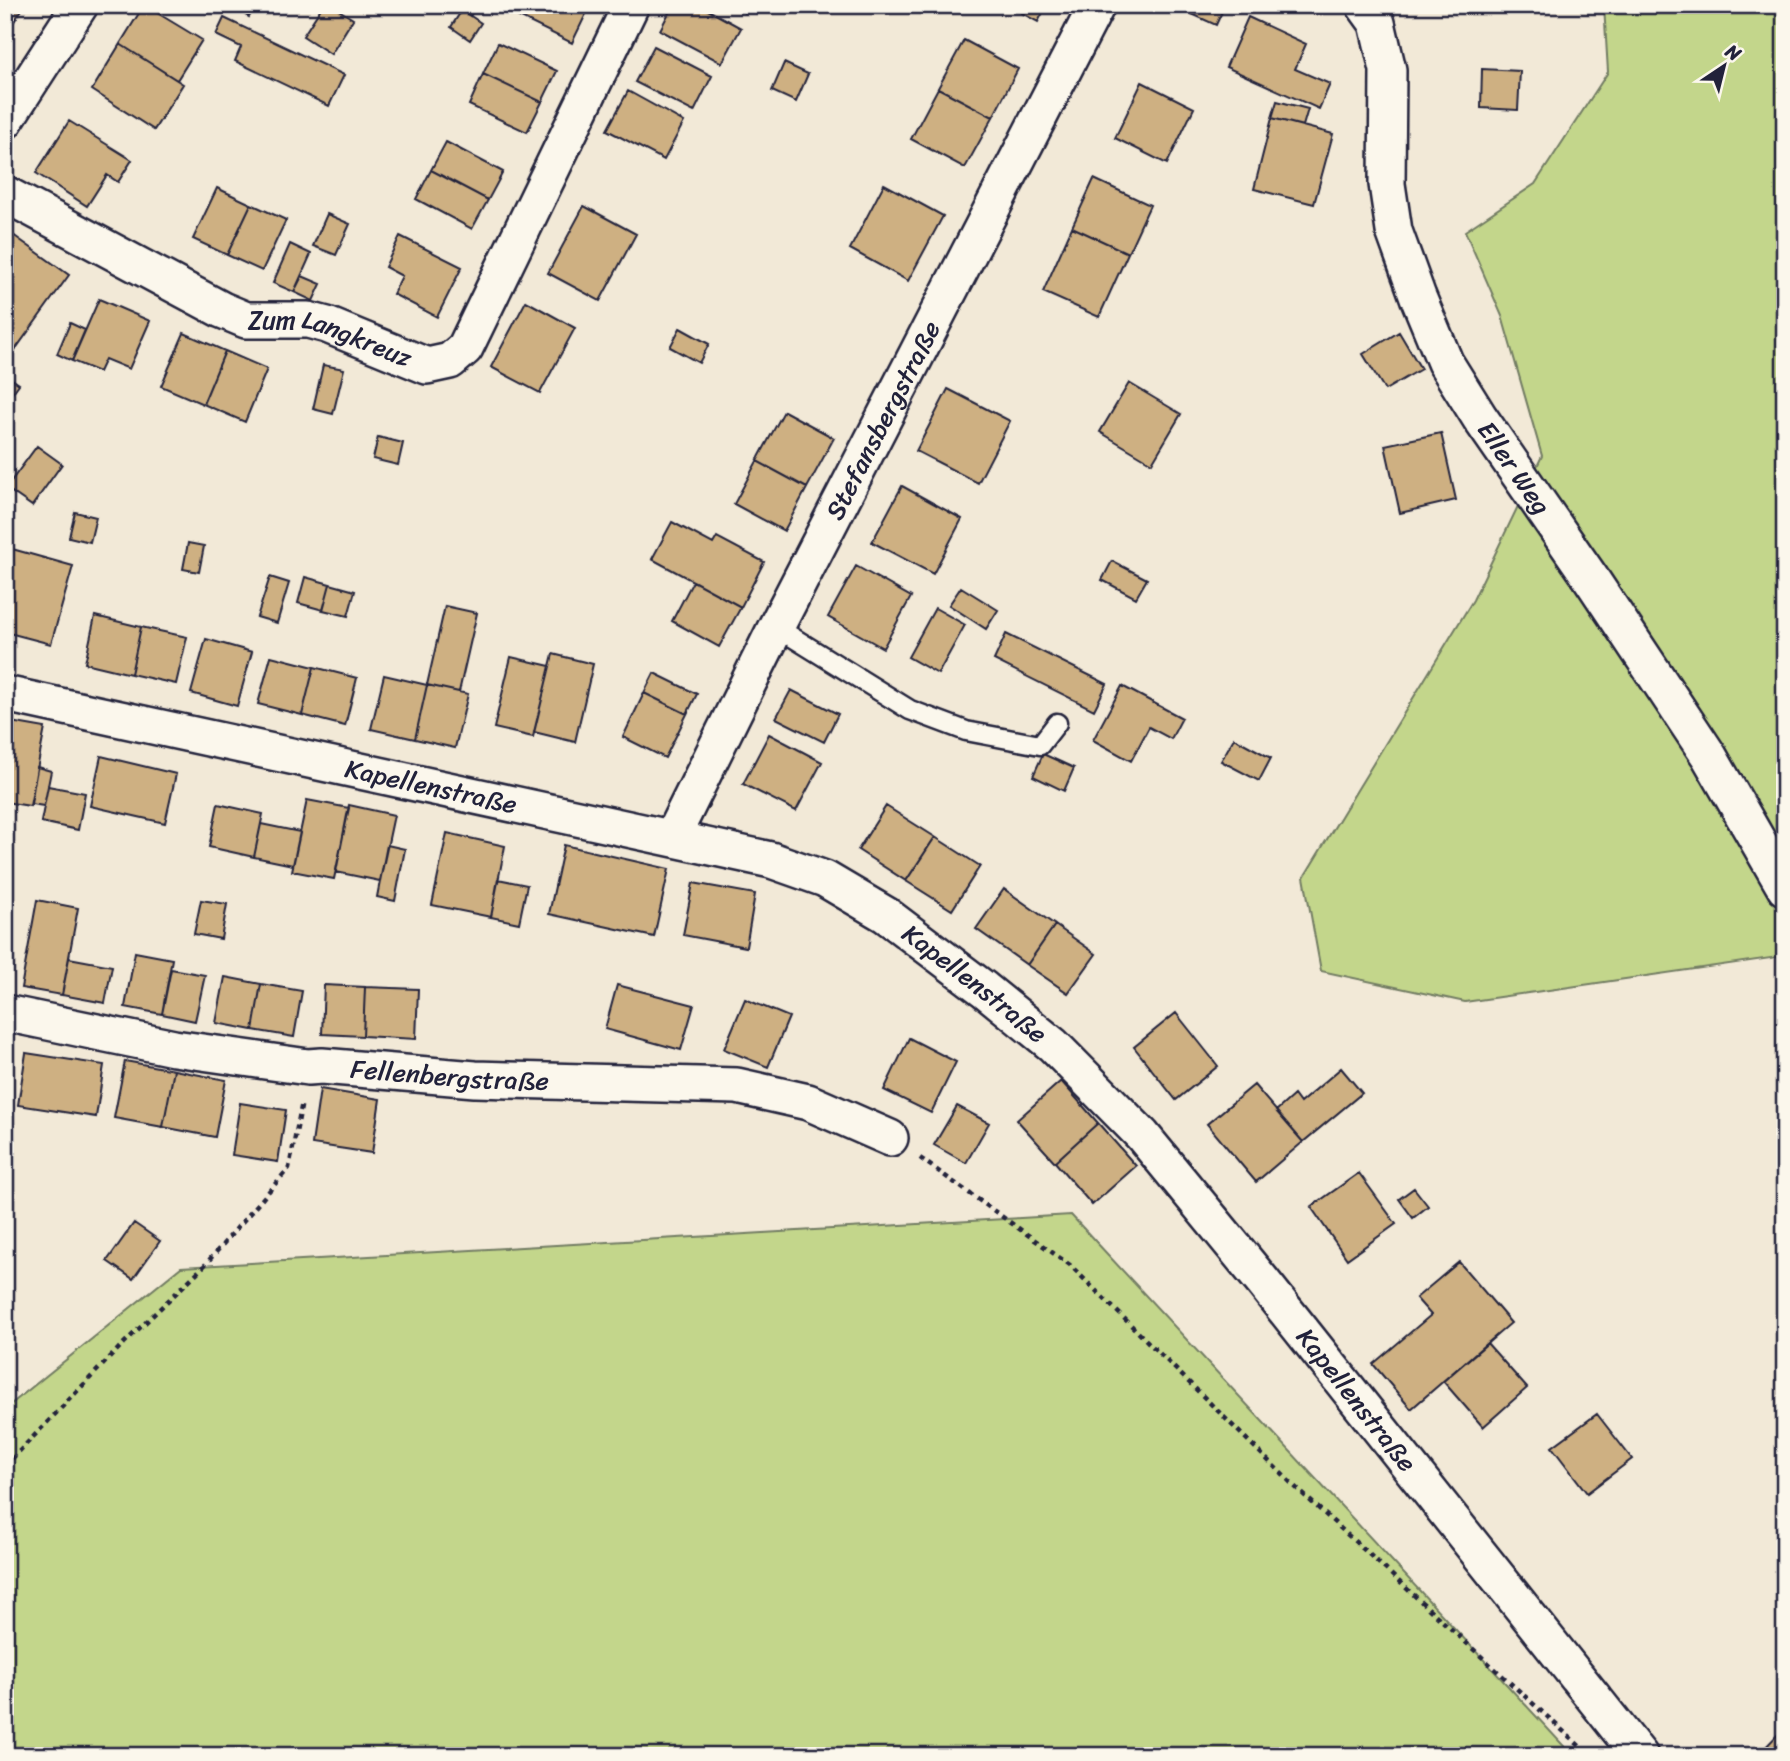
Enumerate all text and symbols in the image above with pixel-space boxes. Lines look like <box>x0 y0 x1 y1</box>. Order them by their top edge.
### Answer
north arrow <box>1688 32 1758 102</box>
text: N <box>1718 35 1749 70</box>
street label: Zum Langkreuz <box>248 296 420 381</box>
street label: Stefansbergstraße <box>812 312 953 528</box>
street label: Eller Weg <box>1465 411 1564 525</box>
street label: Kapellenstraße <box>341 745 521 827</box>
street label: Kapellenstraße <box>892 912 1058 1055</box>
street label: Fellenbergstraße <box>349 1046 550 1104</box>
street label: Kapellenstraße <box>1284 1317 1429 1483</box>

